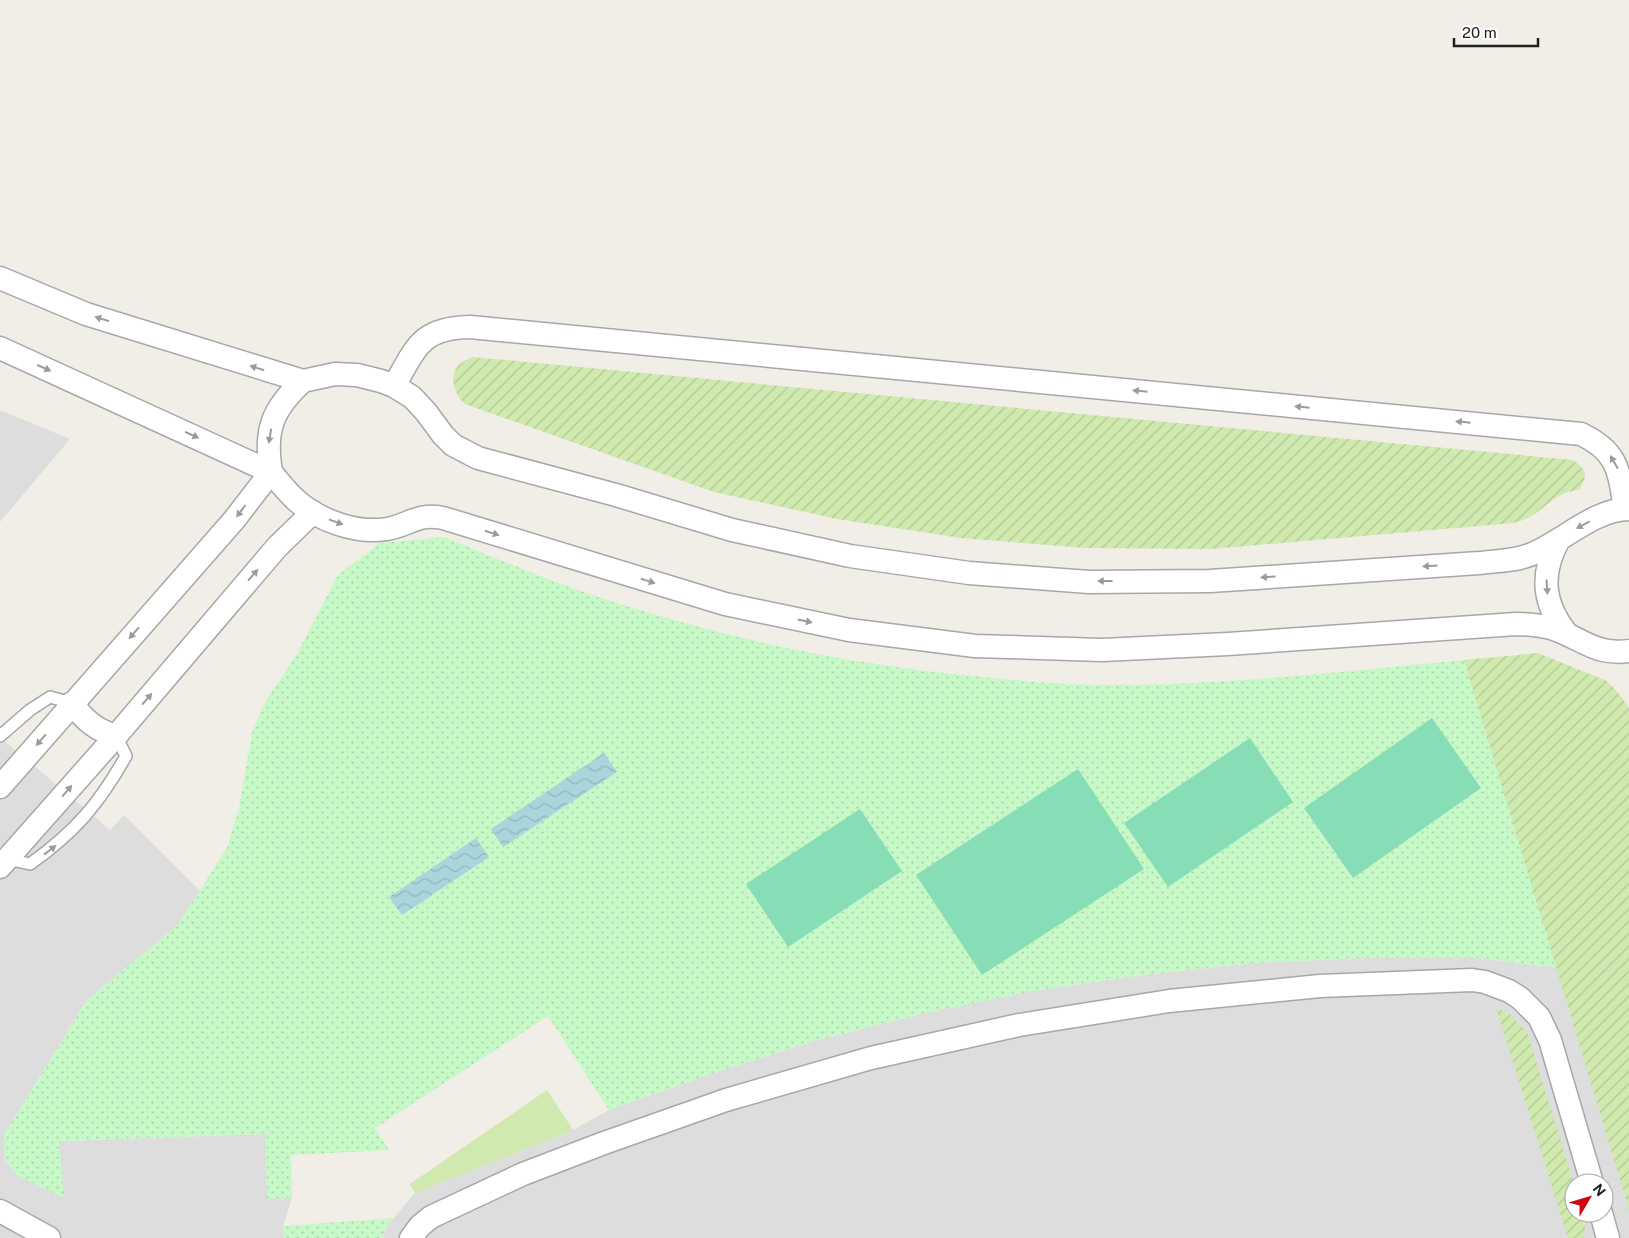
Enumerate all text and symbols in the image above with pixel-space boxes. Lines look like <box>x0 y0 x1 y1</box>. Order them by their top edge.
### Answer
scale bar <box>1454 15 1538 47</box>
text: 20 m <box>1462 24 1497 41</box>
one-way arrow <box>94 314 109 322</box>
one-way arrow <box>249 363 264 371</box>
one-way arrow <box>37 364 51 372</box>
one-way arrow <box>1132 387 1148 395</box>
one-way arrow <box>1293 403 1309 411</box>
one-way arrow <box>1455 418 1471 426</box>
one-way arrow <box>265 428 273 444</box>
one-way arrow <box>185 431 199 439</box>
one-way arrow <box>1610 454 1618 469</box>
one-way arrow <box>236 504 246 518</box>
one-way arrow <box>329 518 344 526</box>
one-way arrow <box>1576 521 1591 529</box>
one-way arrow <box>485 530 500 538</box>
one-way arrow <box>1422 563 1438 571</box>
one-way arrow <box>247 569 258 581</box>
one-way arrow <box>1260 574 1276 582</box>
one-way arrow <box>640 578 655 586</box>
one-way arrow <box>1097 578 1113 586</box>
one-way arrow <box>1543 579 1551 595</box>
one-way arrow <box>798 617 813 625</box>
one-way arrow <box>128 627 140 639</box>
one-way arrow <box>142 692 153 705</box>
one-way arrow <box>35 733 46 746</box>
one-way arrow <box>61 785 72 797</box>
one-way arrow <box>43 844 56 855</box>
north arrow <box>1564 1173 1614 1223</box>
text: N <box>1590 1181 1609 1199</box>

